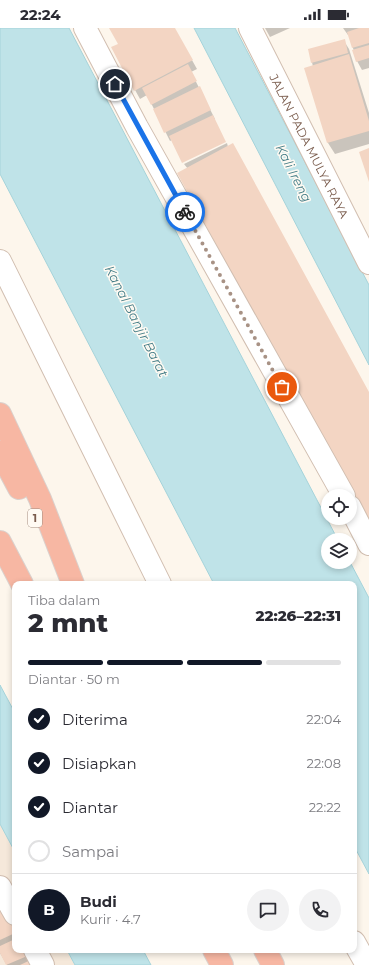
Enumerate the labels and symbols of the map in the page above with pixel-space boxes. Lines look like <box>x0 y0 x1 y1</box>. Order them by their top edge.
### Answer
pin <box>98 67 132 101</box>
street label: JALAN PADA MULYA RAYA <box>266 70 353 221</box>
water label: Kali Ireng <box>273 141 315 205</box>
courier <box>165 192 205 232</box>
water label: Kanal Banjir Barat <box>102 263 172 380</box>
pin <box>265 370 299 404</box>
road number: 1 <box>28 509 42 527</box>

